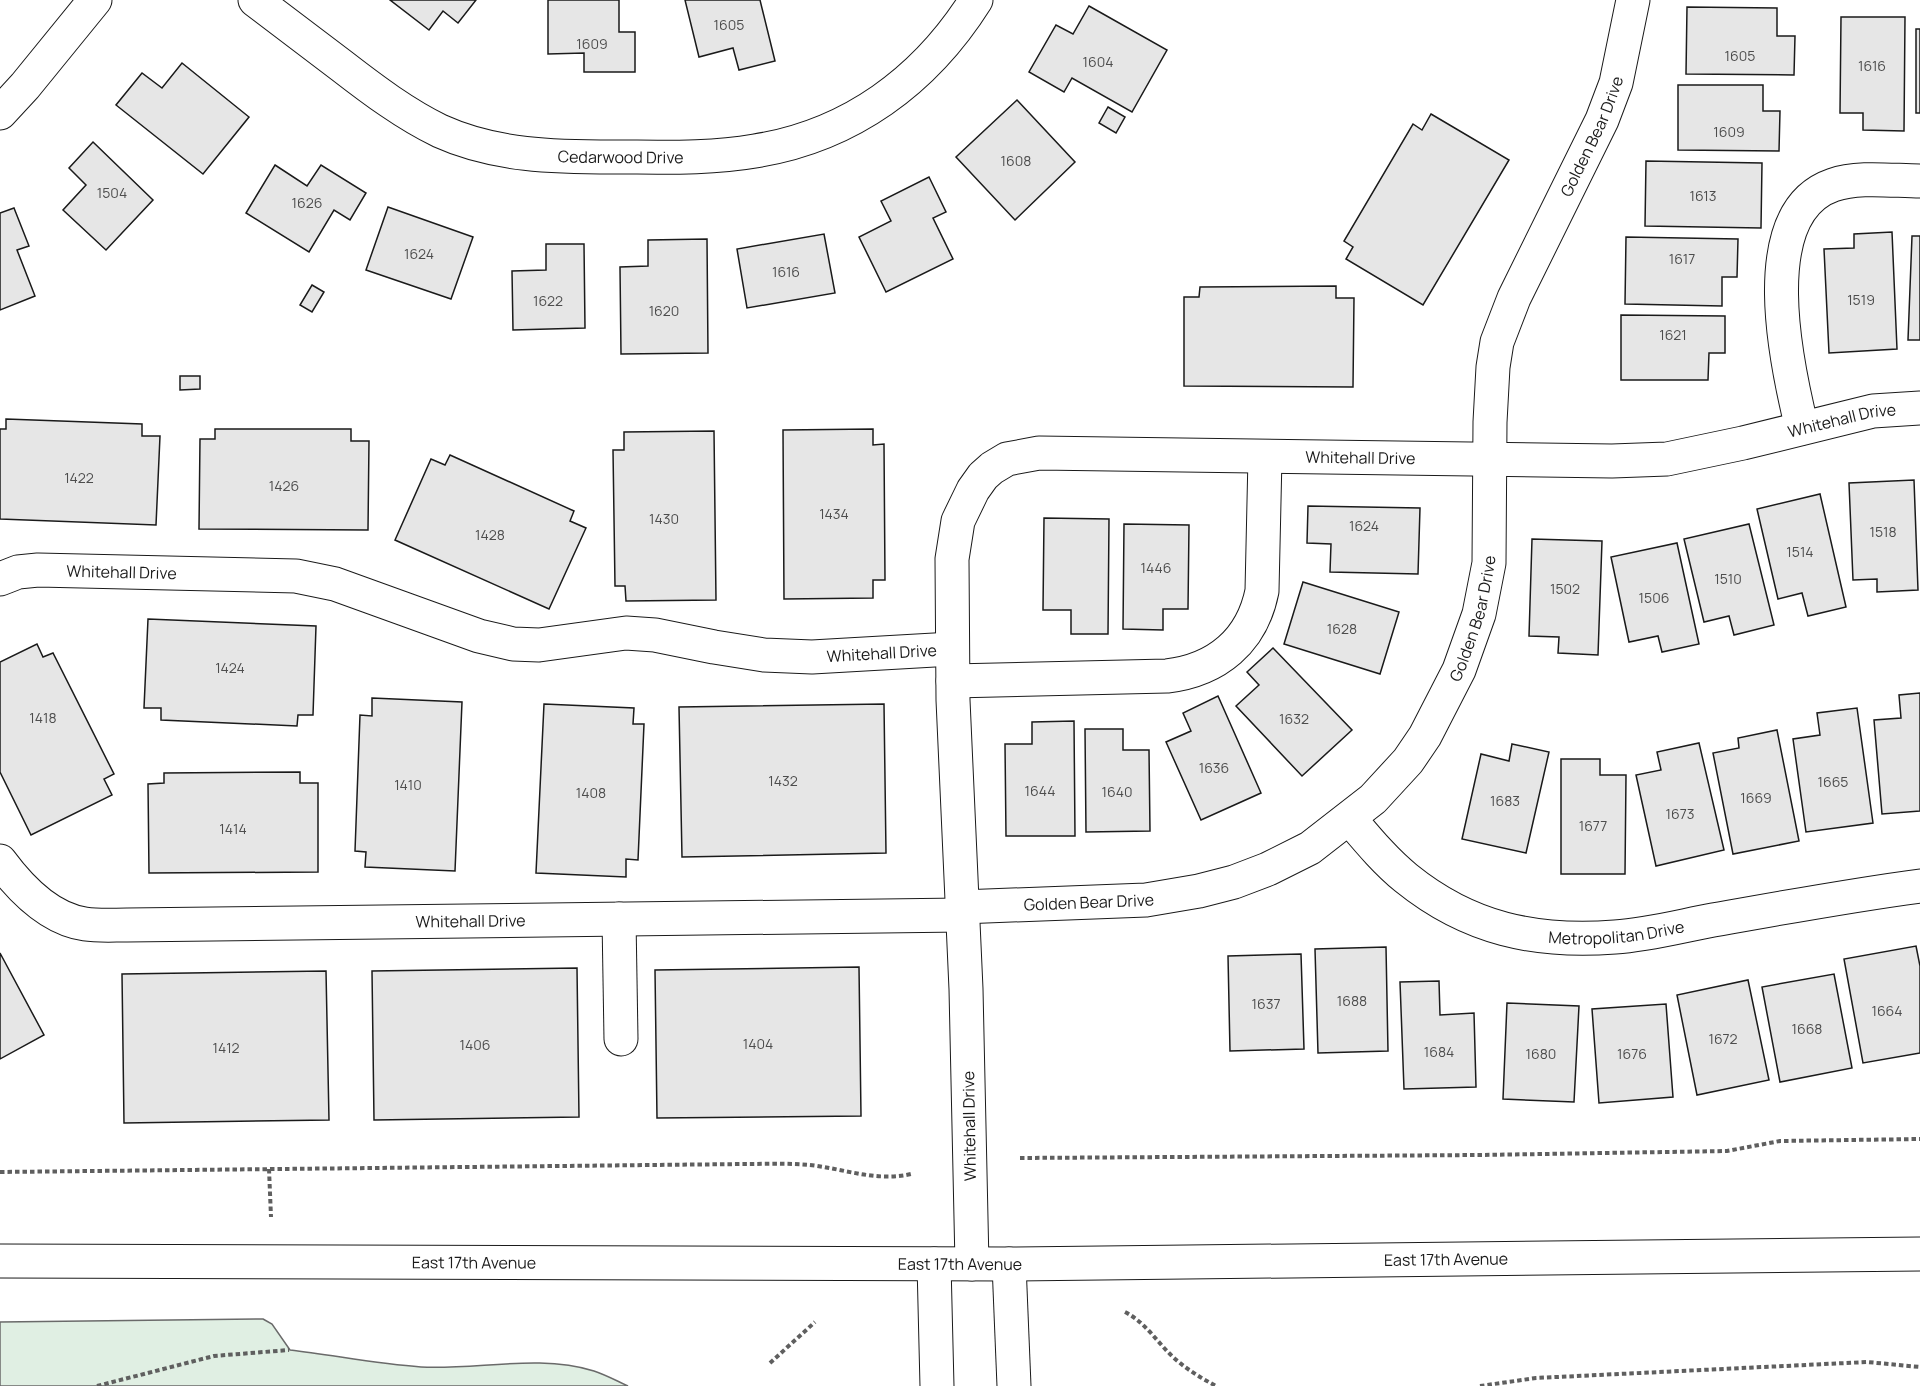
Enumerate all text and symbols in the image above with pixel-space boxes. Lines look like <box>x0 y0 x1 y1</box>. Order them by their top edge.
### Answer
house number: 1605 <box>714 15 744 34</box>
house number: 1609 <box>576 34 608 53</box>
house number: 1605 <box>1725 46 1755 65</box>
house number: 1604 <box>1083 52 1113 71</box>
house number: 1616 <box>1858 56 1886 75</box>
street label: Golden Bear Drive <box>1555 74 1628 200</box>
house number: 1609 <box>1713 122 1745 141</box>
street label: Cedarwood Drive <box>557 145 684 168</box>
house number: 1608 <box>1001 151 1031 170</box>
house number: 1504 <box>97 183 127 202</box>
house number: 1613 <box>1689 186 1717 205</box>
house number: 1626 <box>292 193 322 212</box>
house number: 1624 <box>404 244 434 263</box>
house number: 1617 <box>1669 249 1695 268</box>
house number: 1616 <box>772 262 800 281</box>
house number: 1519 <box>1847 290 1875 309</box>
house number: 1622 <box>533 291 563 310</box>
house number: 1620 <box>649 301 679 320</box>
house number: 1621 <box>1659 325 1687 344</box>
street label: Whitehall Drive <box>1786 399 1897 443</box>
street label: Whitehall Drive <box>1305 446 1416 469</box>
house number: 1422 <box>64 468 94 487</box>
house number: 1426 <box>269 476 299 495</box>
house number: 1434 <box>819 504 849 523</box>
house number: 1430 <box>649 509 679 528</box>
house number: 1624 <box>1349 516 1379 535</box>
house number: 1518 <box>1869 522 1897 541</box>
house number: 1428 <box>475 525 505 544</box>
house number: 1514 <box>1786 542 1814 561</box>
street label: Golden Bear Drive <box>1444 556 1500 685</box>
house number: 1446 <box>1141 558 1171 577</box>
street label: Whitehall Drive <box>66 560 177 584</box>
house number: 1510 <box>1714 569 1742 588</box>
house number: 1502 <box>1550 579 1580 598</box>
house number: 1506 <box>1639 588 1669 607</box>
house number: 1628 <box>1327 619 1357 638</box>
street label: Whitehall Drive <box>826 639 937 667</box>
house number: 1424 <box>215 658 245 677</box>
house number: 1418 <box>29 708 57 727</box>
house number: 1632 <box>1279 709 1309 728</box>
house number: 1636 <box>1199 758 1229 777</box>
house number: 1432 <box>768 771 798 790</box>
house number: 1665 <box>1818 772 1848 791</box>
house number: 1410 <box>394 775 422 794</box>
house number: 1644 <box>1025 781 1055 800</box>
house number: 1640 <box>1102 782 1132 801</box>
house number: 1408 <box>576 783 606 802</box>
house number: 1669 <box>1740 788 1772 807</box>
house number: 1683 <box>1490 791 1520 810</box>
house number: 1673 <box>1666 804 1694 823</box>
house number: 1677 <box>1579 816 1607 835</box>
house number: 1414 <box>219 819 247 838</box>
street label: Golden Bear Drive <box>1023 888 1156 916</box>
street label: Whitehall Drive <box>415 909 526 933</box>
street label: Metropolitan Drive <box>1548 915 1686 949</box>
house number: 1688 <box>1337 991 1367 1010</box>
house number: 1637 <box>1252 994 1280 1013</box>
house number: 1664 <box>1871 1001 1903 1020</box>
house number: 1668 <box>1792 1019 1822 1038</box>
house number: 1672 <box>1708 1029 1738 1048</box>
house number: 1404 <box>743 1034 773 1053</box>
house number: 1406 <box>460 1035 490 1054</box>
house number: 1412 <box>212 1038 240 1057</box>
house number: 1684 <box>1424 1042 1454 1061</box>
house number: 1680 <box>1526 1044 1556 1063</box>
house number: 1676 <box>1617 1044 1647 1063</box>
street label: Whitehall Drive <box>957 1071 981 1181</box>
street label: East 17th Avenue <box>1384 1248 1508 1271</box>
street label: East 17th Avenue <box>412 1251 536 1274</box>
street label: East 17th Avenue <box>898 1253 1022 1275</box>

